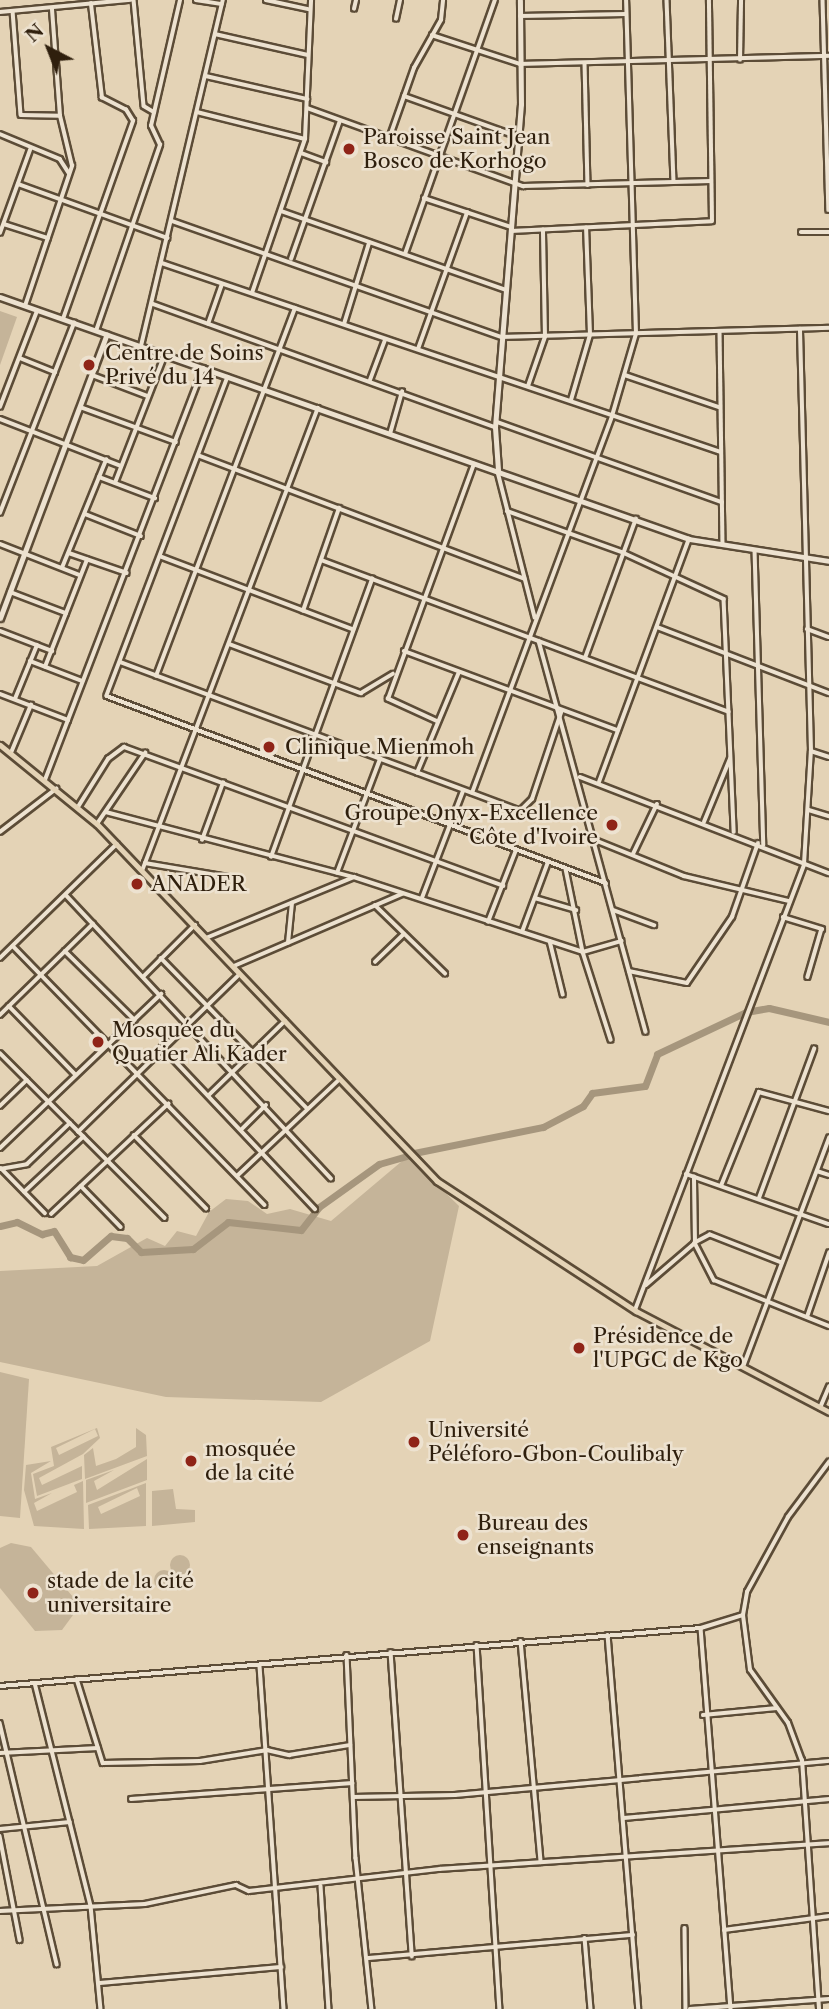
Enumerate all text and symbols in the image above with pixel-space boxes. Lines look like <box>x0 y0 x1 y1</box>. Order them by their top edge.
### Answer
north arrow <box>14 14 84 84</box>
text: N <box>21 19 48 47</box>
place label: Paroisse Saint Jean Bosco de Korhogo <box>363 124 550 174</box>
marker: Paroisse Saint Jean Bosco de Korhogo <box>341 141 357 157</box>
place label: Centre de Soins Privé du 14 <box>105 340 264 390</box>
marker: Centre de Soins Privé du 14 <box>79 355 99 375</box>
place label: Clinique Mienmoh <box>285 734 474 760</box>
marker: Clinique Mienmoh <box>259 737 279 757</box>
place label: Groupe Onyx-Excellence Côte d'Ivoire <box>344 800 598 850</box>
marker: Groupe Onyx-Excellence Côte d'Ivoire <box>604 817 620 833</box>
place label: ANADER <box>151 871 246 897</box>
marker: ANADER <box>129 876 145 892</box>
place label: Mosquée du Quatier Ali Kader <box>112 1017 288 1067</box>
marker: Mosquée du Quatier Ali Kader <box>90 1034 106 1050</box>
place label: Présidence de l'UPGC de Kgo <box>593 1323 743 1373</box>
marker: Présidence de l'UPGC de Kgo <box>571 1340 587 1356</box>
place label: Université Péléforo-Gbon-Coulibaly <box>428 1417 684 1467</box>
marker: Université Péléforo-Gbon-Coulibaly <box>406 1434 422 1450</box>
place label: mosquée de la cité <box>205 1436 296 1486</box>
marker: mosquée de la cité <box>183 1453 199 1469</box>
place label: Bureau des enseignants <box>477 1510 594 1560</box>
marker: Bureau des enseignants <box>455 1527 471 1543</box>
place label: stade de la cité universitaire <box>47 1568 194 1618</box>
marker: stade de la cité universitaire <box>25 1585 41 1601</box>

